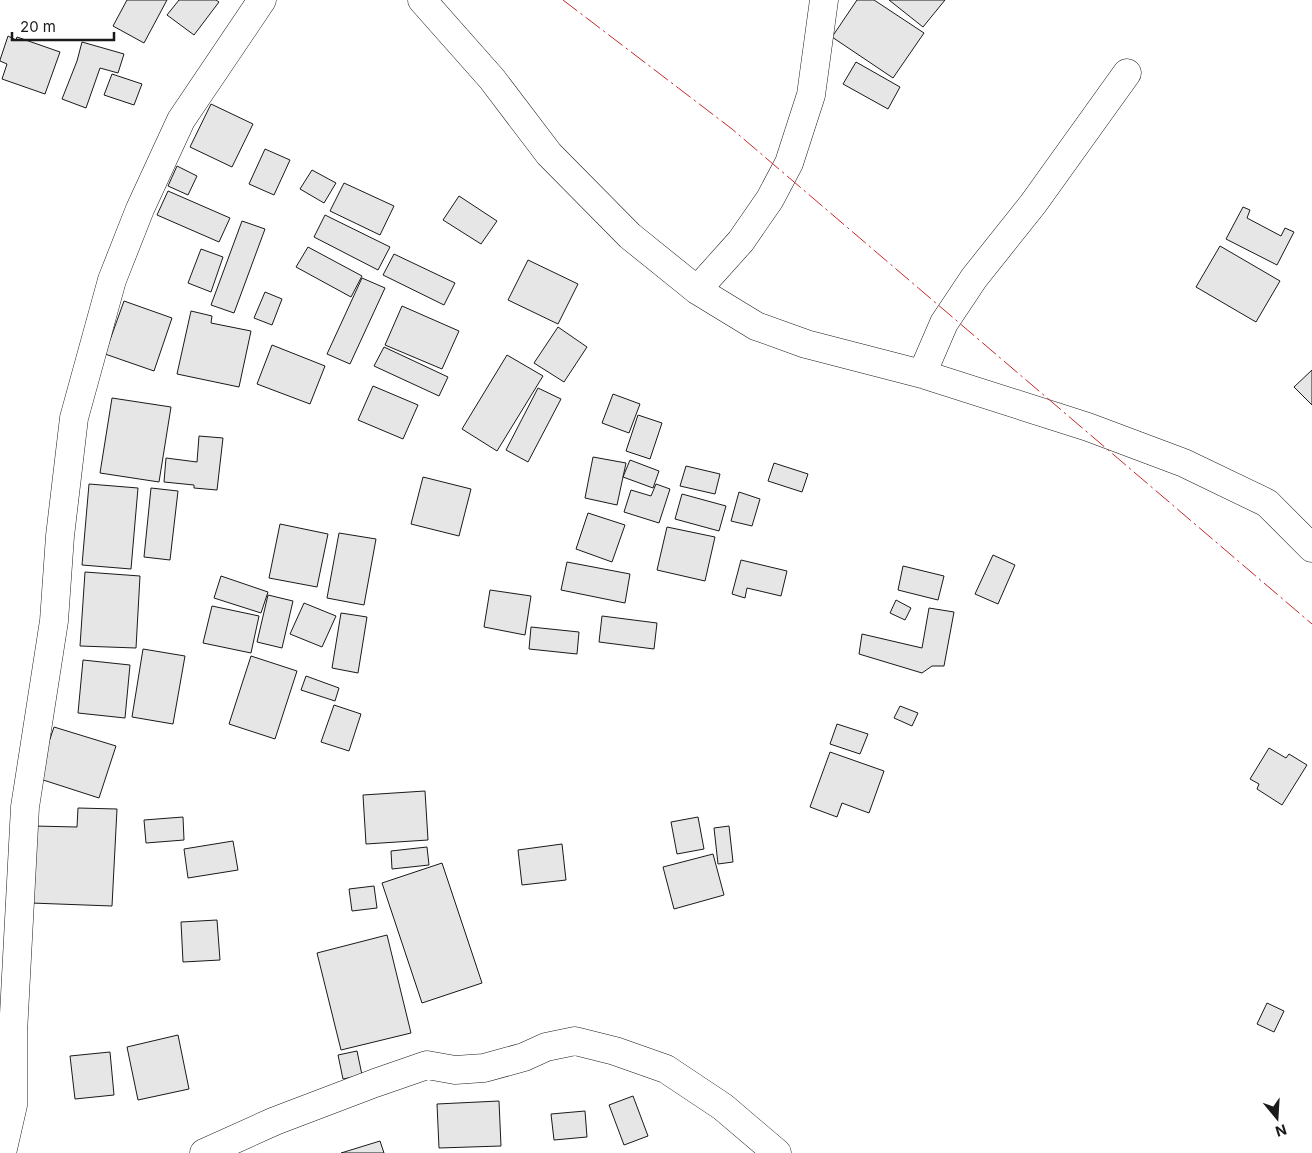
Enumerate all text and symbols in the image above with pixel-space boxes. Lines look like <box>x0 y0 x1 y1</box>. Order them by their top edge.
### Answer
scale bar <box>12 10 115 42</box>
text: 20 m <box>20 17 56 36</box>
north arrow <box>1252 1093 1302 1143</box>
text: N <box>1273 1121 1289 1141</box>

